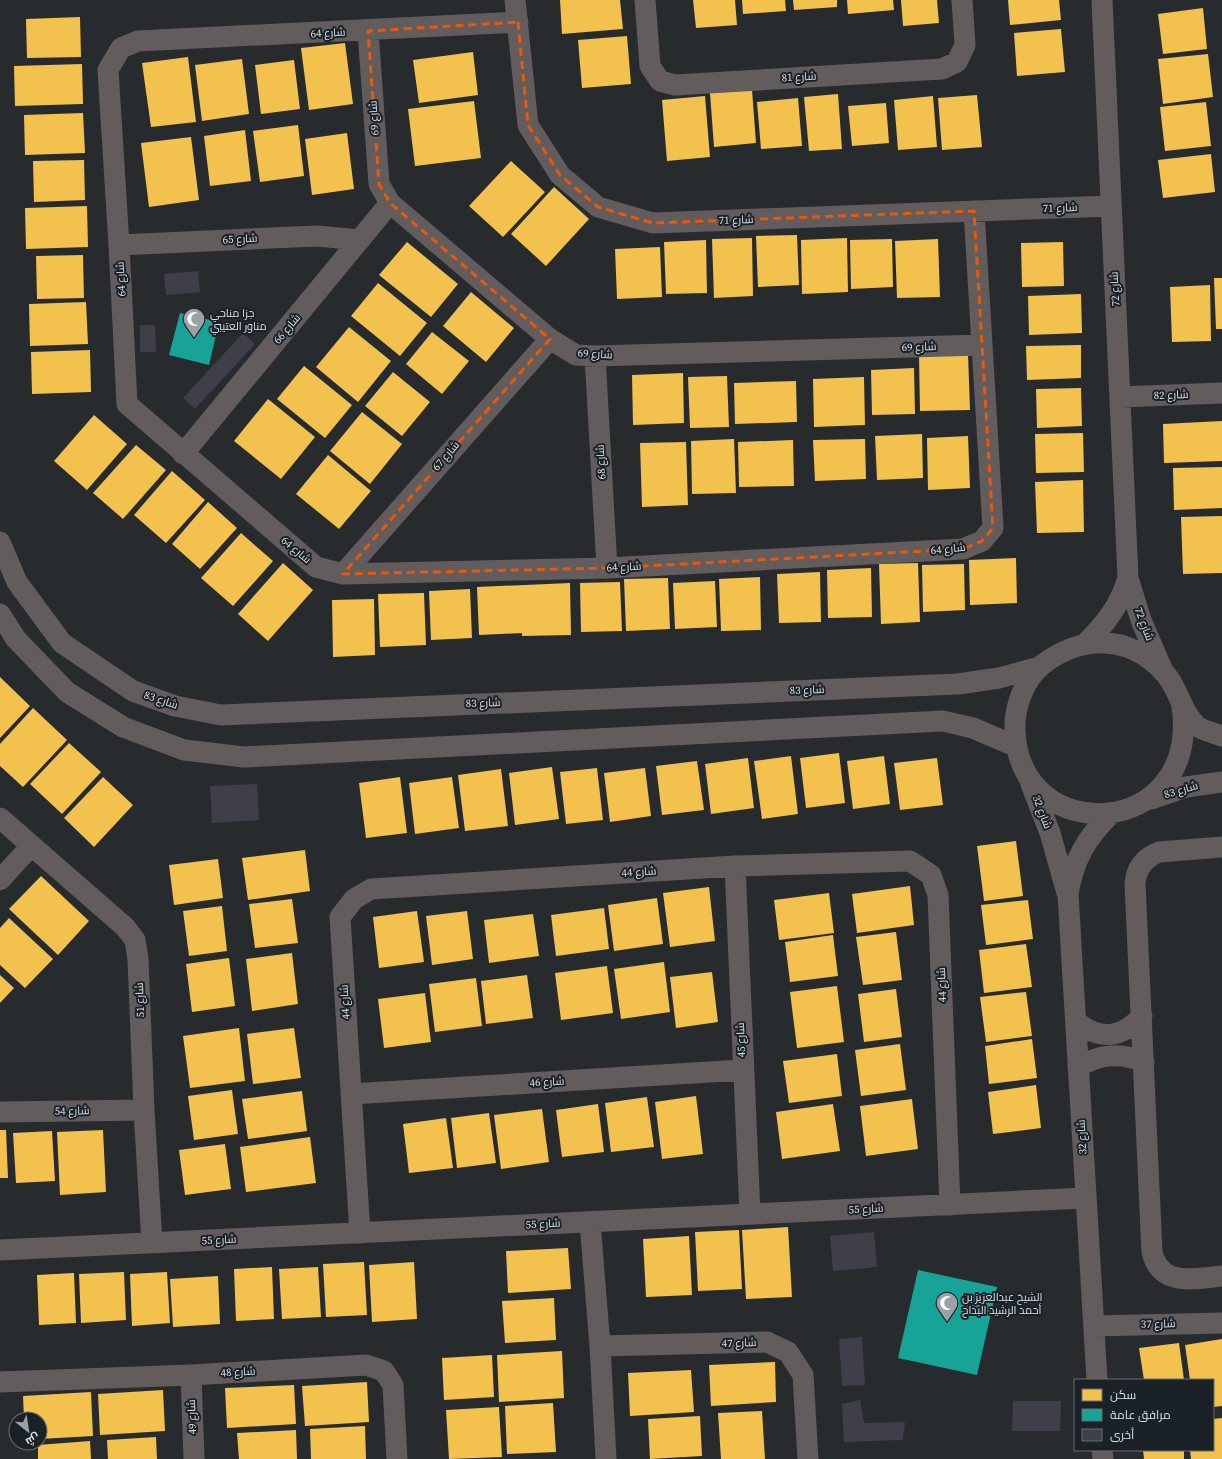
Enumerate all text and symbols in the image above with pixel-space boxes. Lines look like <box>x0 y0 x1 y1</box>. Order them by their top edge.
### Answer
street label: شارع 64 <box>310 25 346 41</box>
street label: شارع 81 <box>781 69 817 85</box>
street label: شارع 69 <box>365 100 383 136</box>
street label: شارع 71 <box>1042 200 1078 216</box>
street label: شارع 71 <box>718 212 754 228</box>
street label: شارع 65 <box>222 231 258 247</box>
street label: شارع 64 <box>113 261 129 297</box>
street label: شارع 72 <box>1107 271 1123 307</box>
mosque icon: جزا مناحي مناور العتيبي <box>181 306 207 339</box>
place label: جزا مناحي مناور العتيبي <box>210 306 267 335</box>
street label: شارع 66 <box>270 311 304 347</box>
street label: شارع 69 <box>901 339 937 355</box>
street label: شارع 69 <box>577 346 613 362</box>
street label: شارع 82 <box>1153 387 1189 403</box>
street label: شارع 67 <box>429 438 463 474</box>
street label: شارع 68 <box>593 444 609 480</box>
street label: شارع 64 <box>278 533 314 567</box>
street label: شارع 64 <box>930 540 966 558</box>
street label: شارع 64 <box>606 559 642 575</box>
street label: شارع 72 <box>1131 605 1157 643</box>
street label: شارع 83 <box>789 682 825 698</box>
street label: شارع 83 <box>142 687 180 713</box>
street label: شارع 83 <box>465 695 501 711</box>
street label: شارع 83 <box>1162 778 1200 802</box>
street label: شارع 32 <box>1029 793 1055 831</box>
street label: شارع 44 <box>621 863 657 881</box>
street label: شارع 44 <box>934 967 950 1003</box>
street label: شارع 51 <box>132 982 148 1018</box>
street label: شارع 44 <box>337 984 353 1020</box>
street label: شارع 45 <box>733 1022 749 1058</box>
street label: شارع 46 <box>529 1074 565 1090</box>
street label: شارع 54 <box>54 1103 90 1119</box>
street label: شارع 32 <box>1074 1119 1090 1155</box>
street label: شارع 55 <box>848 1201 884 1217</box>
street label: شارع 55 <box>525 1216 561 1232</box>
street label: شارع 55 <box>201 1232 237 1248</box>
mosque icon: الشيخ عبدالعزيز بن أحمد الرشيد البداح <box>934 1290 960 1323</box>
place label: الشيخ عبدالعزيز بن أحمد الرشيد البداح <box>962 1290 1042 1318</box>
street label: شارع 37 <box>1140 1316 1176 1332</box>
street label: شارع 47 <box>721 1335 757 1351</box>
street label: شارع 48 <box>220 1364 256 1380</box>
legend <box>1074 1379 1214 1451</box>
text: سكن <box>1110 1387 1136 1403</box>
street label: شارع 49 <box>184 1399 200 1435</box>
text: مرافق عامة <box>1110 1407 1171 1423</box>
north arrow <box>8 1411 48 1451</box>
text: أخرى <box>1110 1427 1134 1443</box>
text: ش <box>23 1429 43 1449</box>

